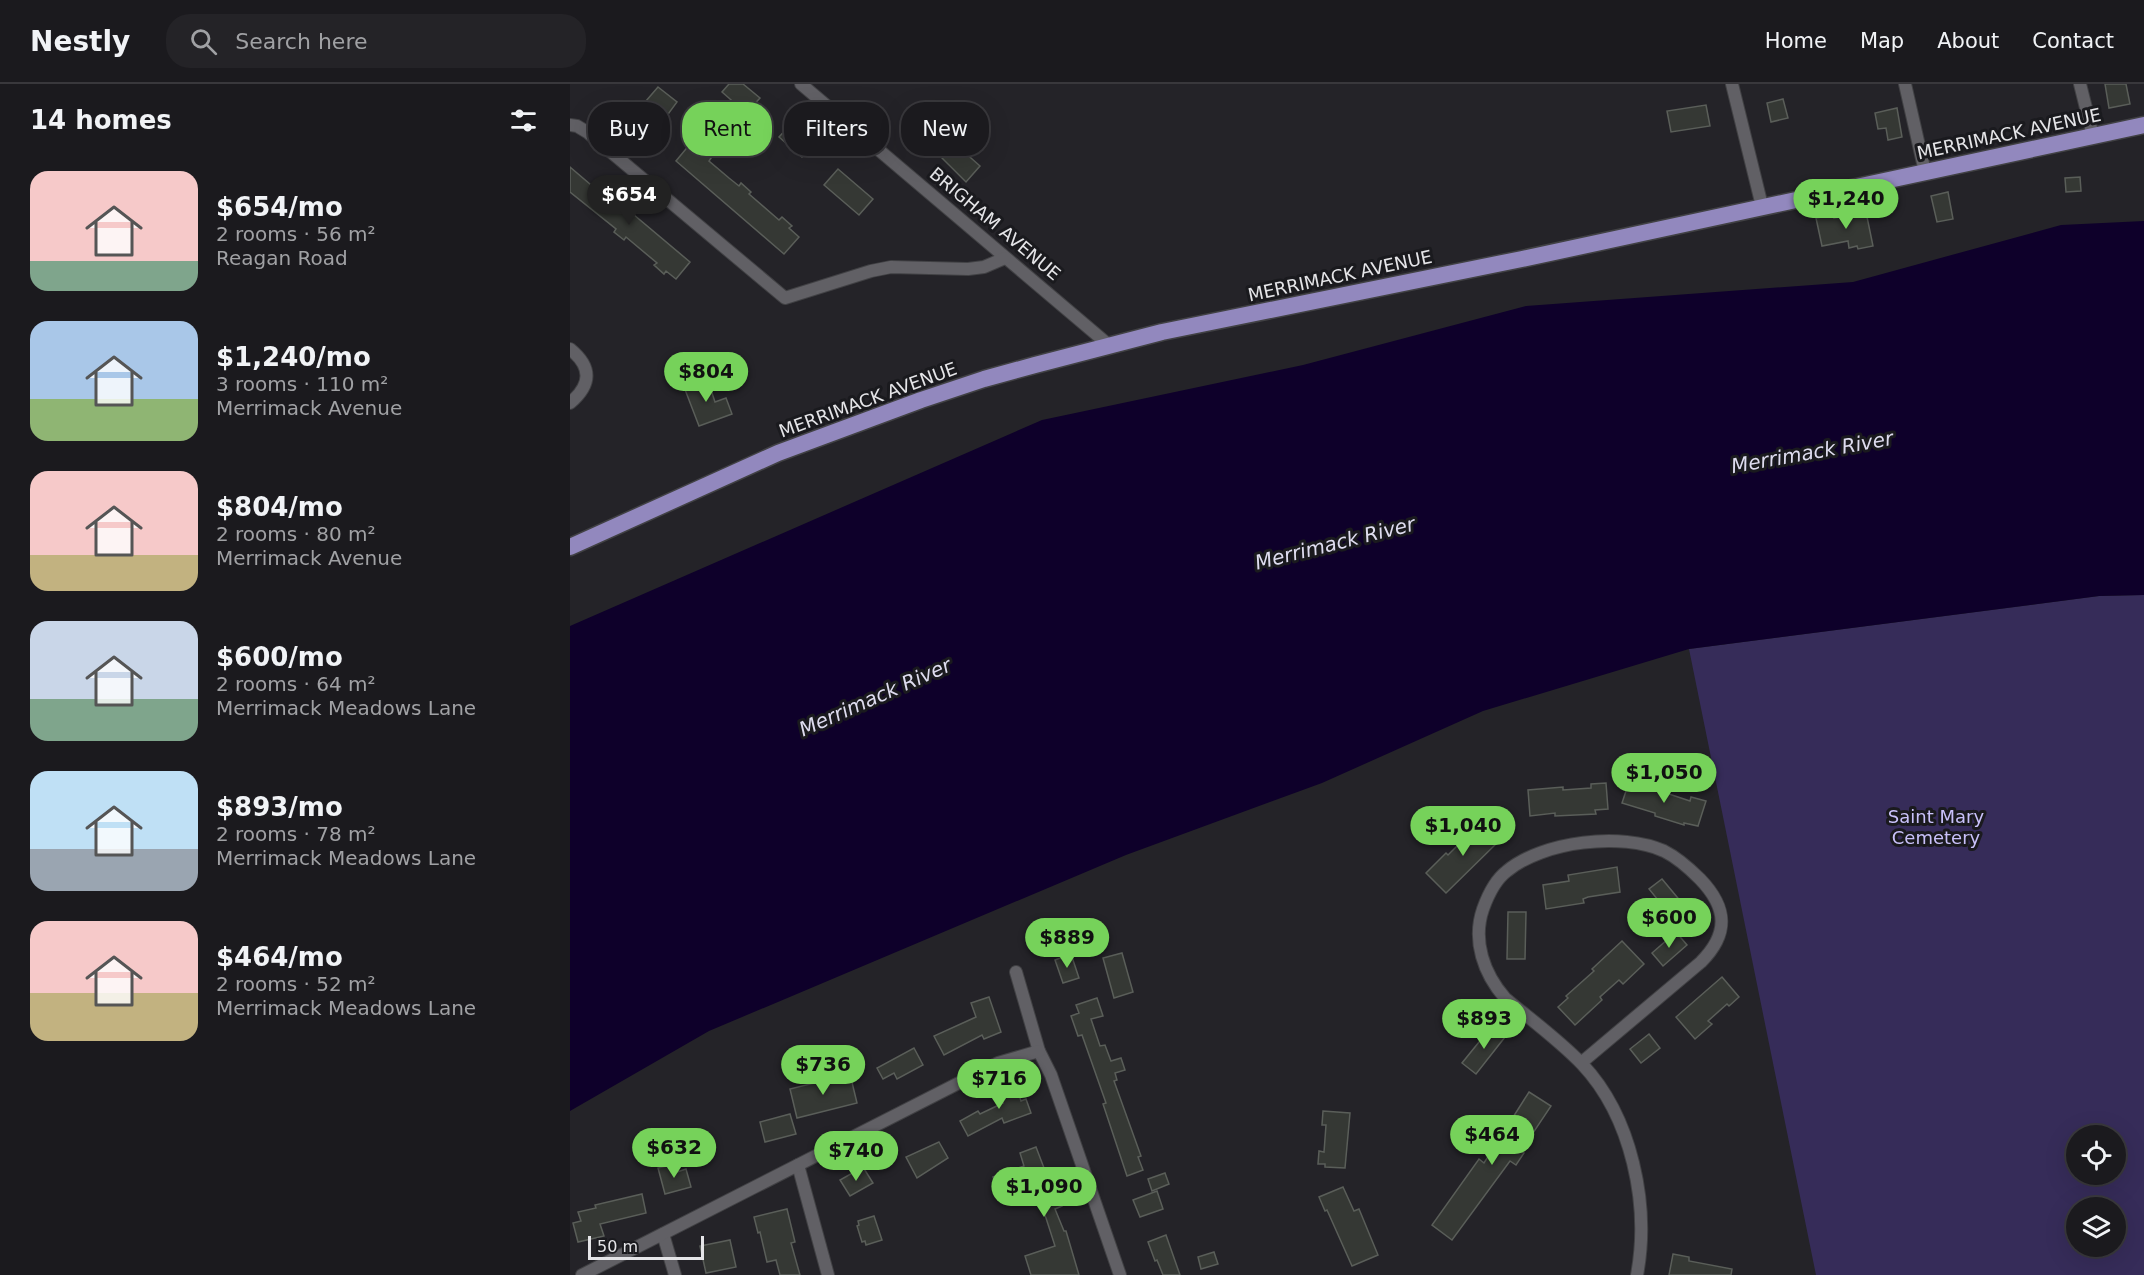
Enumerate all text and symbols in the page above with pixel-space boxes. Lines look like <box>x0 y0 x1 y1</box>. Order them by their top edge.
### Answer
search box <box>166 14 586 68</box>
text: Nestly <box>30 25 130 58</box>
icon: search <box>187 25 220 58</box>
text: Search here <box>235 29 367 54</box>
text: Home <box>1765 29 1827 53</box>
text: Map <box>1860 29 1904 53</box>
text: About <box>1937 29 1999 53</box>
text: Contact <box>2032 29 2114 53</box>
chip: Buy <box>588 102 670 156</box>
chip: Rent <box>682 102 772 156</box>
chip: Filters <box>784 102 889 156</box>
chip: New <box>901 102 989 156</box>
icon: filters <box>507 104 540 137</box>
street label: MERRIMACK AVENUE <box>1915 104 2103 163</box>
text: 14 homes <box>30 105 172 135</box>
street label: BRIGHAM AVENUE <box>926 163 1065 284</box>
pin: $654 <box>593 175 665 226</box>
pin: $1,240 <box>1797 179 1895 230</box>
text: $654 <box>601 182 657 206</box>
text: $1,240 <box>1807 186 1885 210</box>
text: $654/mo <box>216 192 343 222</box>
icon: home <box>78 195 150 267</box>
text: 2 rooms · 56 m² <box>216 222 376 246</box>
text: Reagan Road <box>216 246 348 270</box>
street label: MERRIMACK AVENUE <box>1246 246 1434 305</box>
text: $1,240/mo <box>216 342 371 372</box>
icon: home <box>78 345 150 417</box>
pin: $804 <box>670 352 742 403</box>
street label: MERRIMACK AVENUE <box>776 358 960 441</box>
text: $804 <box>678 359 734 383</box>
text: 3 rooms · 110 m² <box>216 372 388 396</box>
text: Merrimack Avenue <box>216 396 402 420</box>
water label: Merrimack River <box>1729 426 1897 478</box>
text: $804/mo <box>216 492 343 522</box>
icon: home <box>78 495 150 567</box>
water label: Merrimack River <box>1253 511 1419 574</box>
text: 2 rooms · 80 m² <box>216 522 376 546</box>
text: Merrimack Avenue <box>216 546 402 570</box>
text: $600/mo <box>216 642 343 672</box>
icon: home <box>78 645 150 717</box>
water label: Merrimack River <box>795 652 956 741</box>
text: 2 rooms · 64 m² <box>216 672 376 696</box>
text: Merrimack Meadows Lane <box>216 696 476 720</box>
pin: $1,050 <box>1615 753 1713 804</box>
text: $1,050 <box>1625 760 1703 784</box>
text: $893/mo <box>216 792 343 822</box>
icon: home <box>78 795 150 867</box>
pin: $1,040 <box>1414 806 1512 857</box>
park label: Saint Mary Cemetery <box>1888 806 1984 848</box>
text: $1,040 <box>1424 813 1502 837</box>
text: 2 rooms · 78 m² <box>216 822 376 846</box>
text: Merrimack Meadows Lane <box>216 846 476 870</box>
pin: $600 <box>1633 898 1705 949</box>
text: $600 <box>1641 905 1697 929</box>
pin: $889 <box>1031 918 1103 969</box>
text: $889 <box>1039 925 1095 949</box>
text: $464/mo <box>216 942 343 972</box>
icon: home <box>78 945 150 1017</box>
text: 2 rooms · 52 m² <box>216 972 376 996</box>
text: Merrimack Meadows Lane <box>216 996 476 1020</box>
pin: $893 <box>1448 999 1520 1050</box>
text: $893 <box>1456 1006 1512 1030</box>
pin: $736 <box>787 1045 859 1096</box>
text: $736 <box>795 1052 851 1076</box>
pin: $716 <box>963 1059 1035 1110</box>
text: $716 <box>971 1066 1027 1090</box>
pin: $464 <box>1456 1115 1528 1166</box>
text: $464 <box>1464 1122 1520 1146</box>
map controls <box>2066 1125 2126 1257</box>
button: locate <box>2066 1125 2126 1185</box>
pin: $632 <box>638 1128 710 1179</box>
pin: $740 <box>820 1131 892 1182</box>
text: $632 <box>646 1135 702 1159</box>
text: $740 <box>828 1138 884 1162</box>
pin: $1,090 <box>995 1167 1093 1218</box>
text: $1,090 <box>1005 1174 1083 1198</box>
button: layers <box>2066 1197 2126 1257</box>
scale bar <box>588 1233 704 1260</box>
text: 50 m <box>597 1237 638 1256</box>

